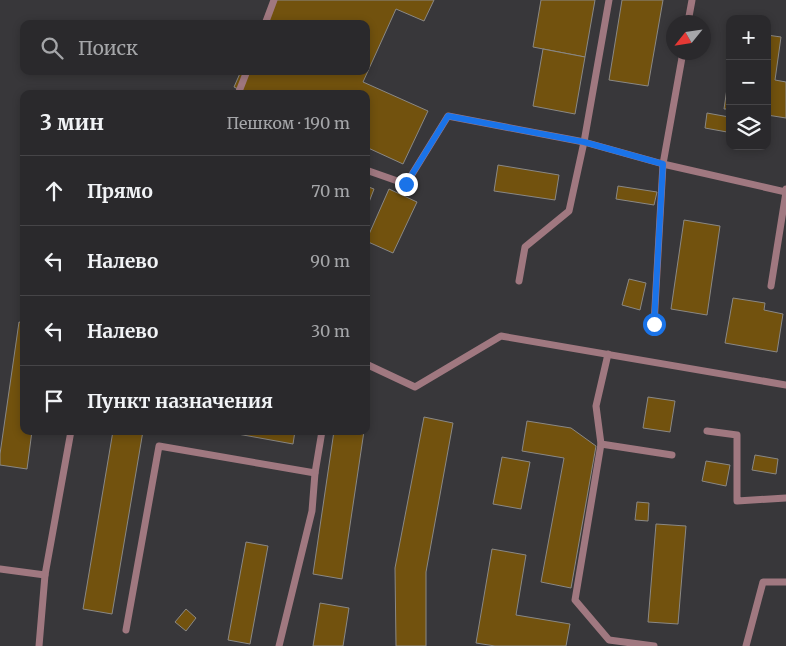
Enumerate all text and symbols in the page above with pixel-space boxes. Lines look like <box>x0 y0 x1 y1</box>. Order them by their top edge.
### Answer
north arrow <box>666 15 711 60</box>
map controls <box>726 15 771 150</box>
button: + <box>726 15 771 60</box>
search box <box>20 20 370 75</box>
icon: search <box>38 34 66 62</box>
text: Поиск <box>78 36 138 60</box>
button: − <box>726 60 771 105</box>
button: layers <box>726 105 771 150</box>
text: 3 мин <box>40 109 104 136</box>
text: Пешком · 190 m <box>227 113 350 133</box>
route end <box>395 173 418 196</box>
icon: ahead <box>40 177 68 205</box>
text: Прямо <box>87 179 153 203</box>
text: 70 m <box>311 181 350 201</box>
icon: left <box>40 247 68 275</box>
text: Налево <box>87 249 158 273</box>
text: 90 m <box>310 251 350 271</box>
route start <box>643 313 666 336</box>
icon: left <box>40 317 68 345</box>
text: Налево <box>87 319 158 343</box>
text: 30 m <box>311 321 350 341</box>
icon: arrive <box>40 387 68 415</box>
text: Пункт назначения <box>87 389 273 413</box>

